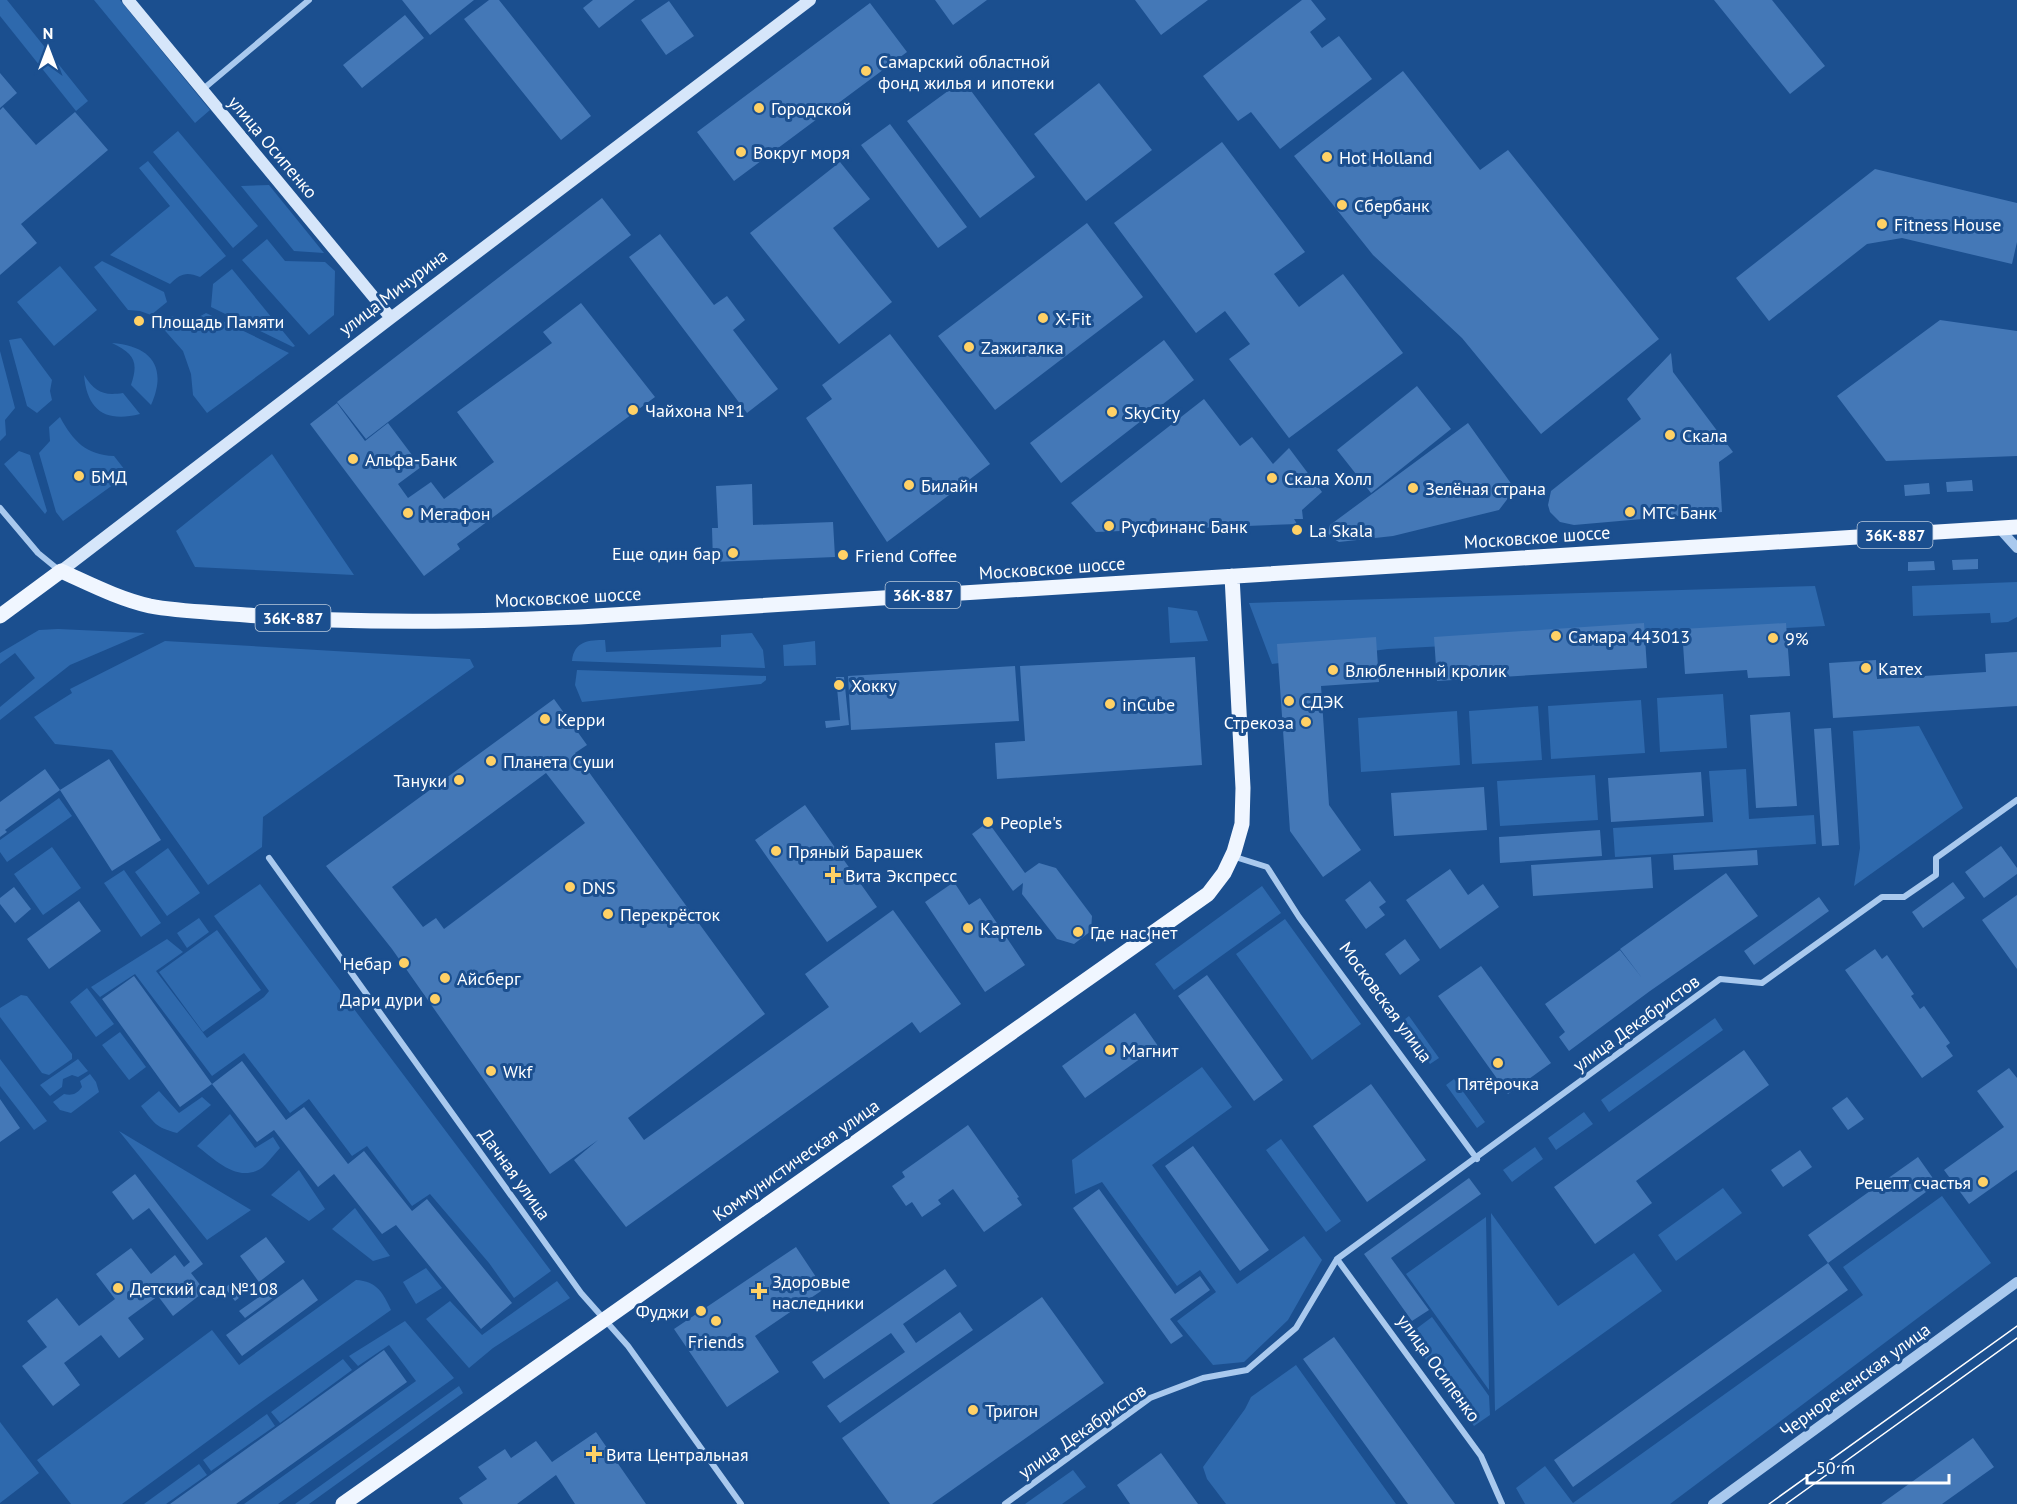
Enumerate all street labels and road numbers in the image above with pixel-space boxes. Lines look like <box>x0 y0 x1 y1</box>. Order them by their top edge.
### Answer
street label: улица Осипенко <box>223 91 323 203</box>
street label: улица Мичурина <box>334 244 452 340</box>
street label: Московское шоссе <box>1463 520 1611 554</box>
road number: 36К-887 <box>1858 522 1932 548</box>
street label: Московское шоссе <box>978 551 1126 585</box>
street label: Московское шоссе <box>494 582 642 612</box>
road number: 36К-887 <box>886 582 960 608</box>
road number: 36К-887 <box>256 605 330 631</box>
street label: Московская улица <box>1334 937 1438 1067</box>
street label: улица Декабристов <box>1568 969 1704 1077</box>
street label: Коммунистическая улица <box>708 1094 884 1226</box>
street label: Дачная улица <box>474 1124 556 1224</box>
street label: улица Осипенко <box>1392 1310 1486 1426</box>
street label: Чернореченская улица <box>1775 1318 1935 1442</box>
street label: улица Декабристов <box>1014 1378 1150 1484</box>

